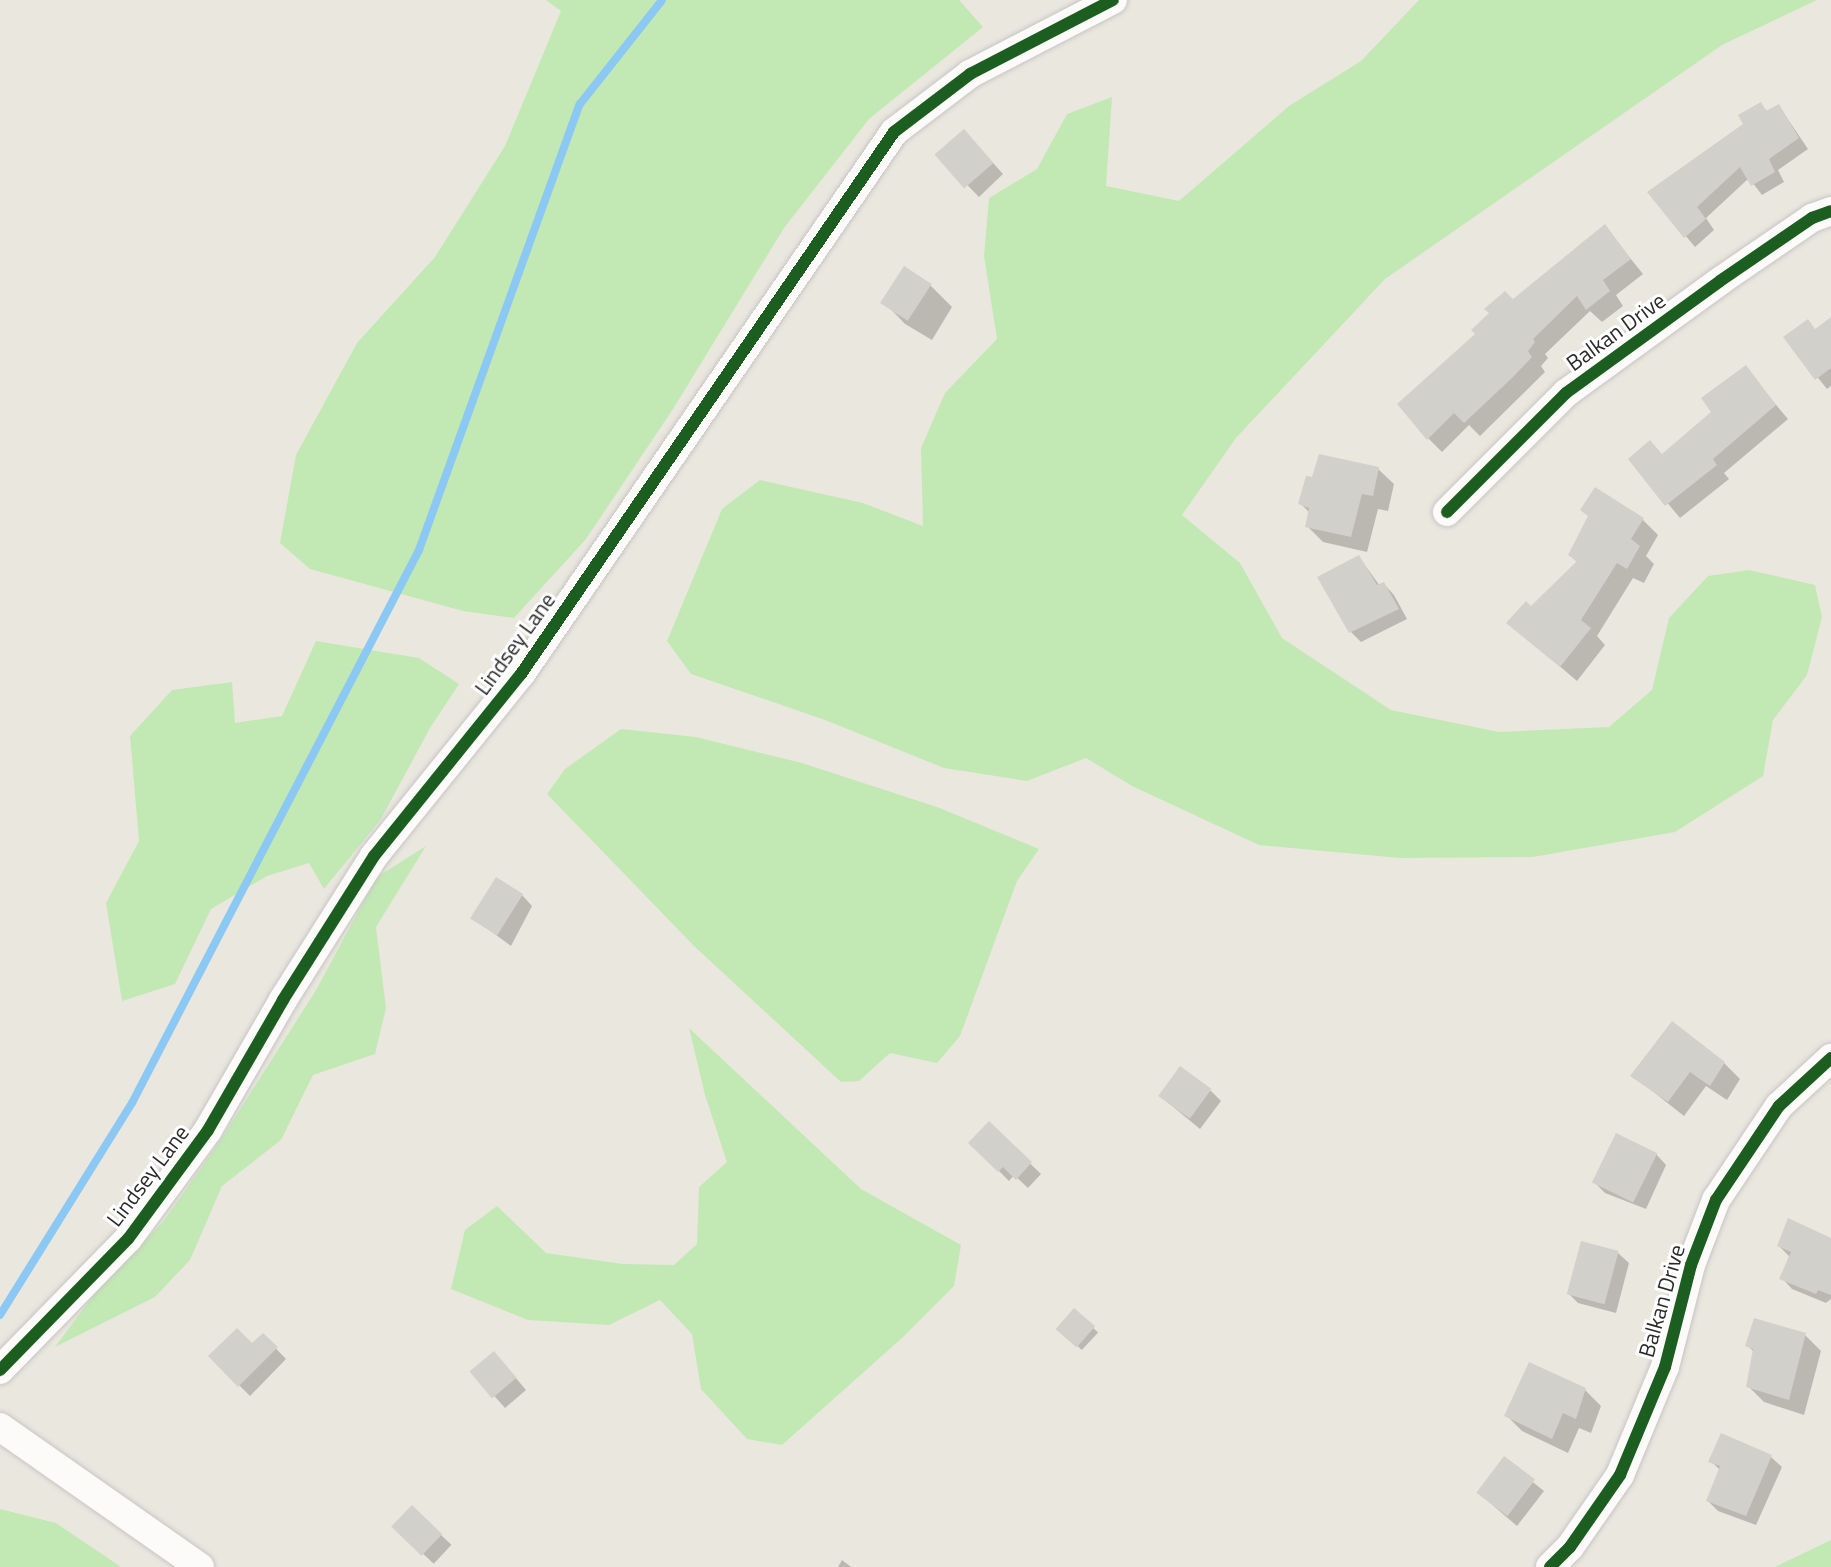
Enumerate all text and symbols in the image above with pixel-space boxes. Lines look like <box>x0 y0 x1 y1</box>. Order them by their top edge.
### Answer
street label: Balkan Drive <box>1561 287 1671 377</box>
street label: Lindsey Lane <box>469 588 561 700</box>
street label: Lindsey Lane <box>101 1120 195 1232</box>
street label: Balkan Drive <box>1633 1242 1691 1360</box>

